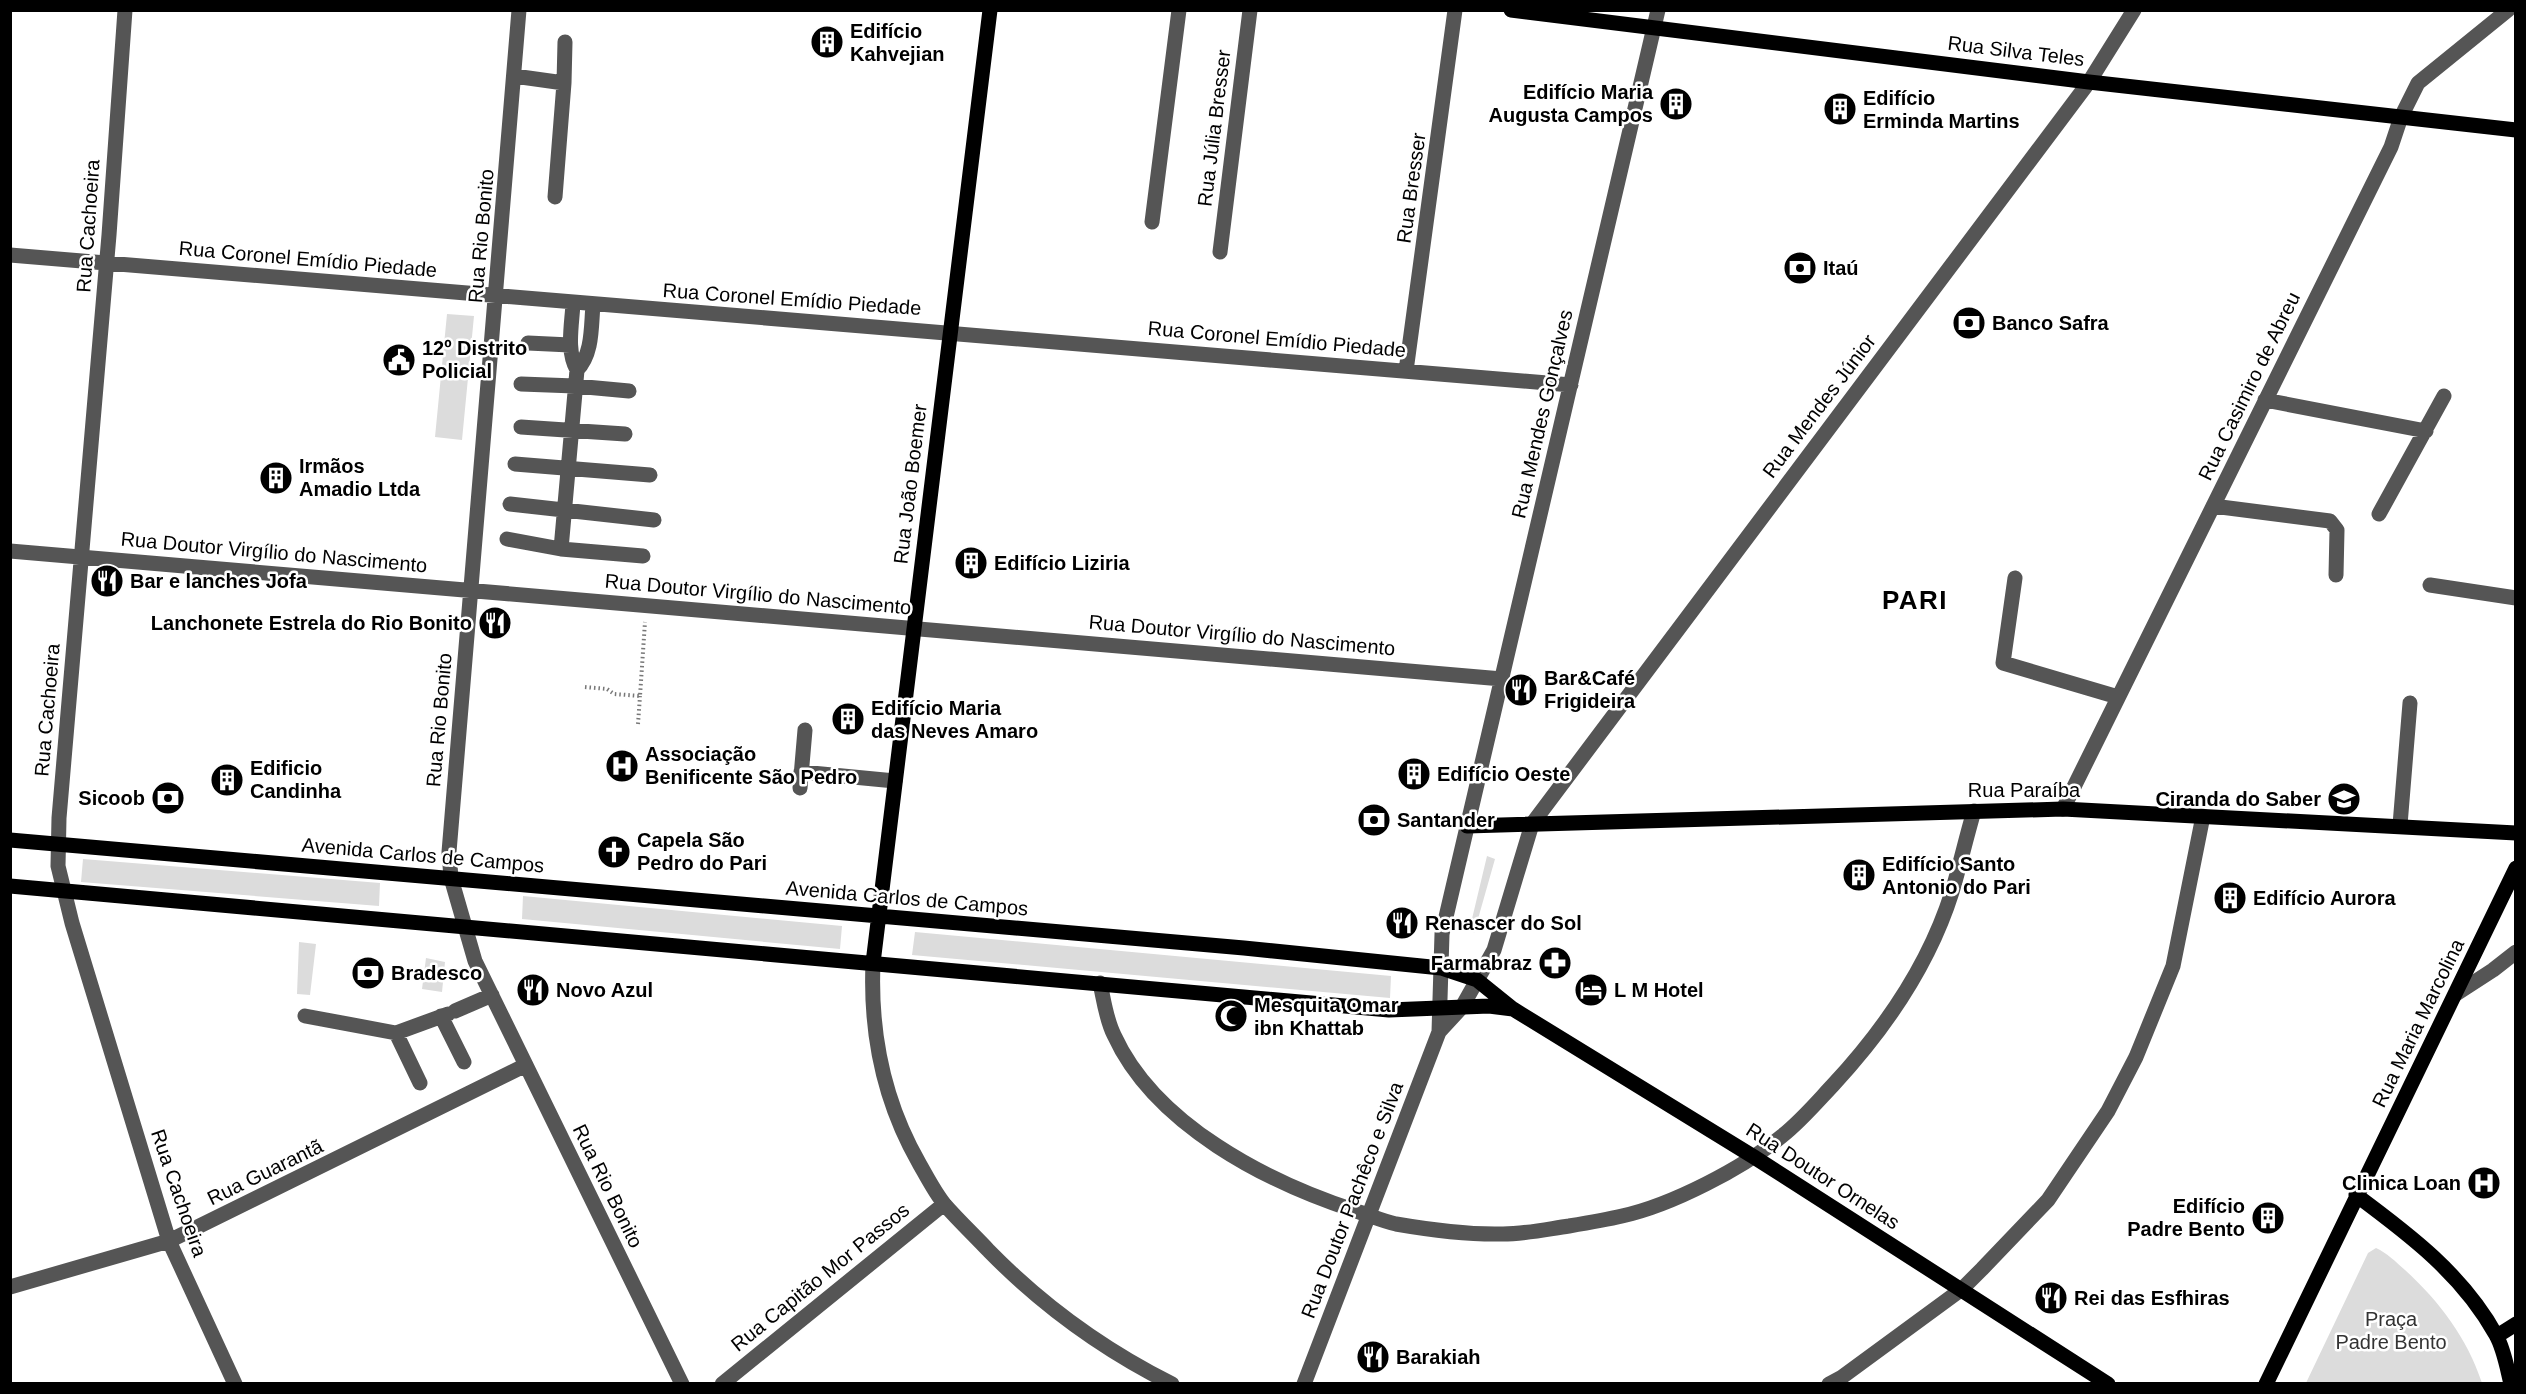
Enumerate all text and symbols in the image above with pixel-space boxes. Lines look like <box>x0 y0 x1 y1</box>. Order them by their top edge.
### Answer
place label: Edifício Kahvejian <box>850 20 944 65</box>
building icon: Edifício Kahvejian <box>809 24 845 60</box>
street label: Rua Silva Teles <box>1946 32 2086 70</box>
street label: Rua Júlia Bresser <box>1193 48 1235 208</box>
place label: Edifício Maria Augusta Campos <box>1489 81 1654 126</box>
building icon: Edifício Maria Augusta Campos <box>1658 86 1694 122</box>
place label: Edifício Erminda Martins <box>1863 87 2020 132</box>
building icon: Edifício Erminda Martins <box>1822 91 1858 127</box>
street label: Rua Bresser <box>1392 131 1430 245</box>
street label: Rua Cachoeira <box>72 158 104 293</box>
street label: Rua Rio Bonito <box>464 168 498 304</box>
street label: Rua Coronel Emídio Piedade <box>178 237 438 281</box>
bank icon: Itaú <box>1782 250 1818 286</box>
place label: Itaú <box>1823 257 1859 279</box>
street label: Rua Coronel Emídio Piedade <box>662 279 922 319</box>
street label: Rua Casimiro de Abreu <box>2194 288 2304 484</box>
bank icon: Banco Safra <box>1951 305 1987 341</box>
street label: Rua Mendes Gonçalves <box>1507 308 1577 520</box>
place label: Banco Safra <box>1992 312 2110 334</box>
street label: Rua Coronel Emídio Piedade <box>1147 317 1407 361</box>
street label: Rua Mendes Júnior <box>1758 330 1880 482</box>
place label: 12º Distrito Policial <box>422 337 527 382</box>
public building icon: 12º Distrito Policial <box>381 342 417 378</box>
street label: Rua João Boemer <box>889 402 931 565</box>
place label: Irmãos Amadio Ltda <box>299 455 421 500</box>
building icon: Irmãos Amadio Ltda <box>258 460 294 496</box>
street label: Rua Doutor Virgílio do Nascimento <box>120 528 428 576</box>
building icon: Edifício Liziria <box>953 545 989 581</box>
place label: Edifício Liziria <box>994 552 1130 574</box>
restaurant icon: Bar e lanches Jofa <box>89 563 125 599</box>
place label: Bar e lanches Jofa <box>130 570 308 592</box>
street label: Rua Doutor Virgílio do Nascimento <box>604 570 912 618</box>
district label: PARI <box>1882 585 1948 615</box>
restaurant icon: Lanchonete Estrela do Rio Bonito <box>477 605 513 641</box>
street label: Rua Doutor Virgílio do Nascimento <box>1088 611 1396 659</box>
place label: Lanchonete Estrela do Rio Bonito <box>151 612 472 634</box>
street label: Rua Cachoeira <box>30 642 64 777</box>
street label: Rua Rio Bonito <box>422 652 456 788</box>
place label: Bar&Café Frigideira <box>1544 667 1636 712</box>
restaurant icon: Bar&Café Frigideira <box>1503 672 1539 708</box>
place label: Edifício Maria das Neves Amaro <box>871 697 1038 742</box>
building icon: Edifício Maria das Neves Amaro <box>830 701 866 737</box>
place label: Associação Benificente São Pedro <box>645 743 857 788</box>
hospital icon: Associação Benificente São Pedro <box>604 748 640 784</box>
building icon: Edifício Oeste <box>1396 756 1432 792</box>
place label: Edificio Candinha <box>250 757 342 802</box>
building icon: Edificio Candinha <box>209 762 245 798</box>
place label: Edifício Oeste <box>1437 763 1570 785</box>
street label: Rua Paraíba <box>1968 779 2081 801</box>
bank icon: Sicoob <box>150 780 186 816</box>
school or university icon: Ciranda do Saber <box>2326 781 2362 817</box>
place label: Sicoob <box>78 787 145 809</box>
place label: Ciranda do Saber <box>2155 788 2321 810</box>
bank icon: Santander <box>1356 802 1392 838</box>
place label: Santander <box>1397 809 1495 831</box>
place label: Capela São Pedro do Pari <box>637 829 767 874</box>
street label: Avenida Carlos de Campos <box>301 833 545 877</box>
church icon: Capela São Pedro do Pari <box>596 834 632 870</box>
place label: Edifício Santo Antonio do Pari <box>1882 853 2031 898</box>
building icon: Edifício Santo Antonio do Pari <box>1841 857 1877 893</box>
street label: Avenida Carlos de Campos <box>785 876 1029 920</box>
building icon: Edifício Aurora <box>2212 880 2248 916</box>
place label: Edifício Aurora <box>2253 887 2396 909</box>
restaurant icon: Renascer do Sol <box>1384 905 1420 941</box>
place label: Renascer do Sol <box>1425 912 1582 934</box>
street label: Rua Maria Marcolina <box>2368 934 2469 1111</box>
pharmacy icon: Farmabraz <box>1537 945 1573 981</box>
place label: Farmabraz <box>1431 952 1532 974</box>
bank icon: Bradesco <box>350 955 386 991</box>
place label: Bradesco <box>391 962 482 984</box>
restaurant icon: Novo Azul <box>515 972 551 1008</box>
hotel icon: L M Hotel <box>1573 972 1609 1008</box>
place label: Novo Azul <box>556 979 653 1001</box>
place label: L M Hotel <box>1614 979 1704 1001</box>
place label: Mesquita Omar ibn Khattab <box>1254 994 1399 1039</box>
mosque icon: Mesquita Omar ibn Khattab <box>1213 998 1249 1034</box>
street label: Rua Doutor Pachêco e Silva <box>1297 1078 1408 1321</box>
street label: Rua Doutor Ornelas <box>1742 1118 1904 1234</box>
street label: Rua Rio Bonito <box>569 1121 647 1251</box>
street label: Rua Cachoeira <box>147 1126 211 1260</box>
street label: Rua Guarantã <box>204 1134 327 1209</box>
hospital icon: Clinica Loan <box>2466 1165 2502 1201</box>
place label: Clinica Loan <box>2342 1172 2461 1194</box>
place label: Edifício Padre Bento <box>2127 1195 2245 1240</box>
street label: Rua Capitão Mor Passos <box>727 1198 913 1356</box>
building icon: Edifício Padre Bento <box>2250 1200 2286 1236</box>
restaurant icon: Rei das Esfhiras <box>2033 1280 2069 1316</box>
place label: Rei das Esfhiras <box>2074 1287 2230 1309</box>
park label: Praça Padre Bento <box>2335 1308 2447 1353</box>
restaurant icon: Barakiah <box>1355 1339 1391 1375</box>
place label: Barakiah <box>1396 1346 1481 1368</box>

